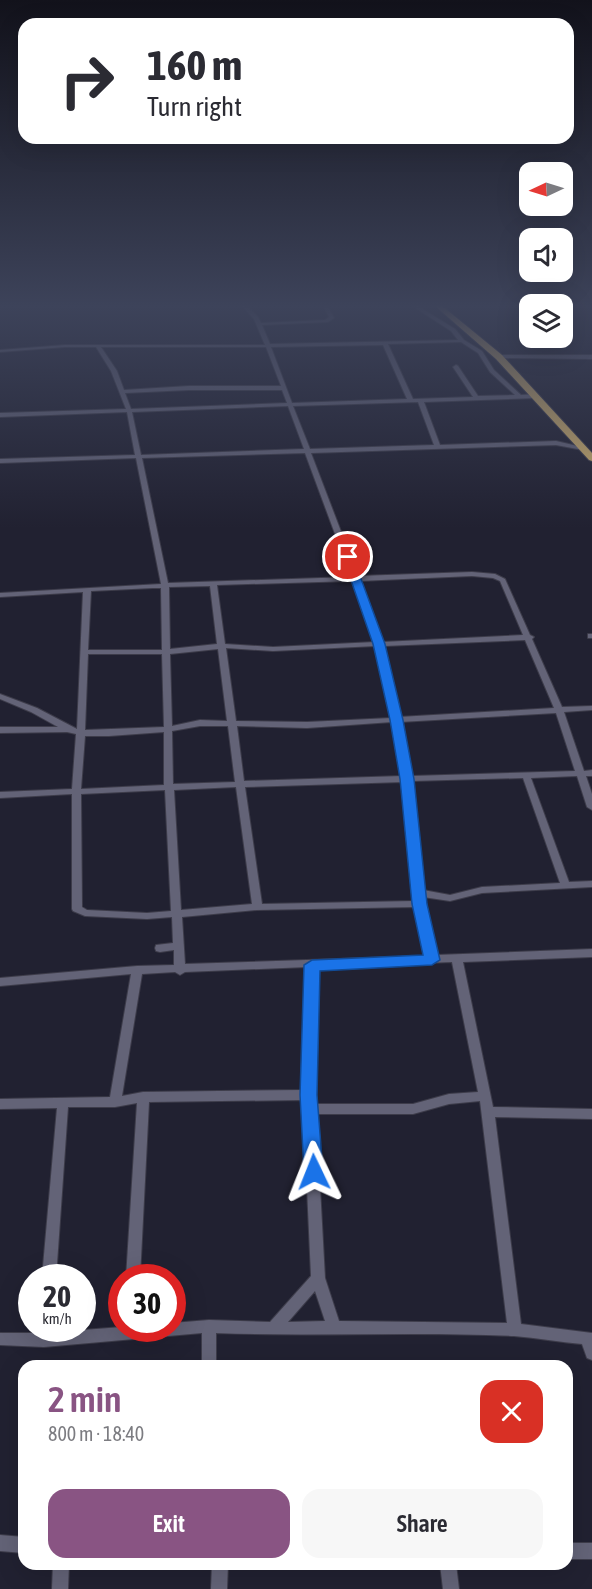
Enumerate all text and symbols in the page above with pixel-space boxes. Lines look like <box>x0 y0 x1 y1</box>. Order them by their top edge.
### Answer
text: 160 m <box>147 41 242 89</box>
icon: right <box>48 42 126 120</box>
text: Turn right <box>147 91 242 122</box>
north arrow <box>519 162 573 216</box>
map controls <box>519 162 573 348</box>
button: sound <box>519 228 573 282</box>
button: layers <box>519 294 573 348</box>
pin <box>322 531 373 582</box>
icon: arrive <box>331 540 364 573</box>
position arrow <box>282 1140 346 1204</box>
speed limit sign: 30 <box>108 1264 186 1342</box>
text: 20 <box>43 1279 71 1313</box>
text: km/h <box>42 1310 72 1327</box>
text: 2 min <box>48 1378 122 1420</box>
button: close <box>480 1380 543 1443</box>
text: 800 m · 18:40 <box>48 1422 144 1445</box>
button: Exit <box>48 1489 290 1558</box>
button: Share <box>302 1489 543 1558</box>

